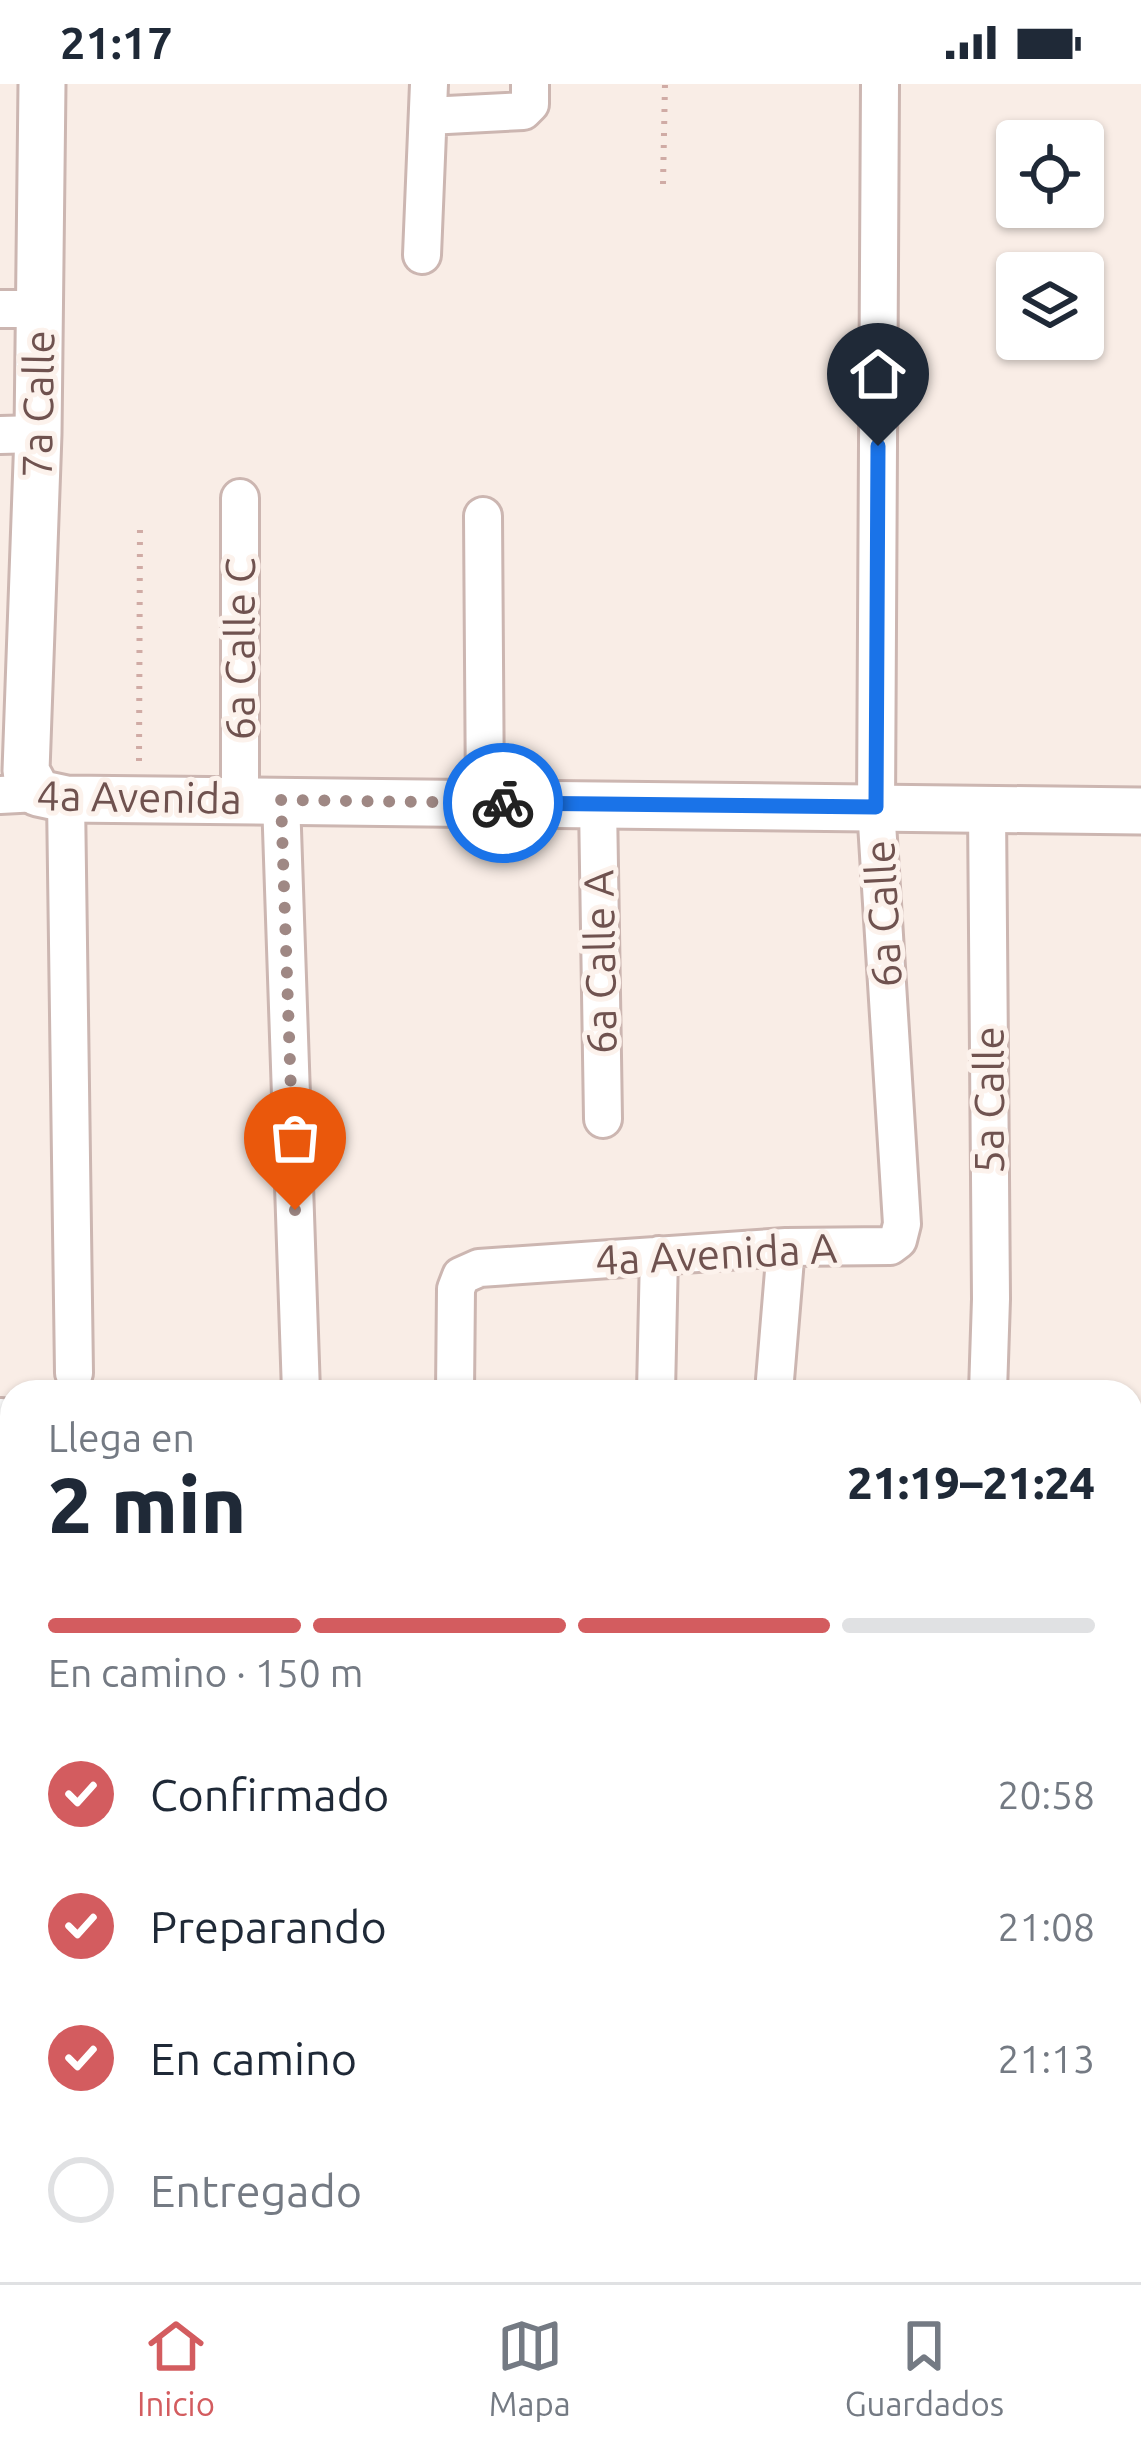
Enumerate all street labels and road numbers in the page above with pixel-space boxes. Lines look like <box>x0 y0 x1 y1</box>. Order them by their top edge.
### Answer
street label: 7a Calle <box>13 330 62 478</box>
street label: 6a Calle C <box>216 558 263 740</box>
street label: 4a Avenida <box>36 771 242 822</box>
street label: 6a Calle <box>855 839 910 989</box>
street label: 6a Calle A <box>574 869 625 1055</box>
street label: 5a Calle <box>965 1026 1012 1174</box>
street label: 4a Avenida A <box>594 1224 838 1283</box>

